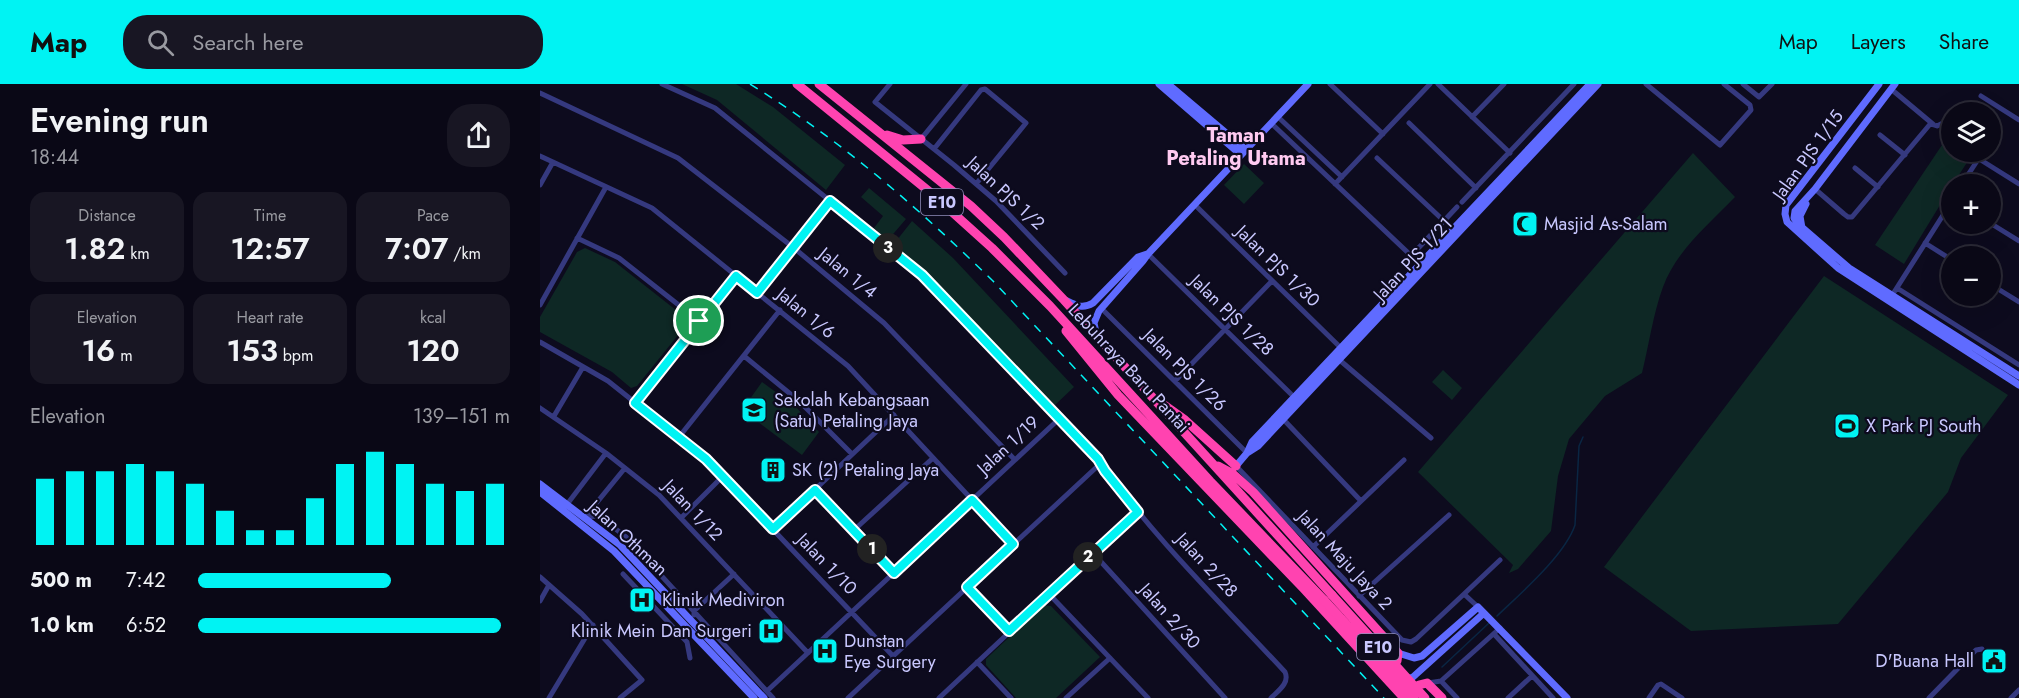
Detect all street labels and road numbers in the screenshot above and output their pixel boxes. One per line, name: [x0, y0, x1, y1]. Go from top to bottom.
street label: Jalan PJS 1/15: [1765, 105, 1850, 207]
street label: Jalan PJS 1/2: [960, 149, 1051, 236]
road number: E10: [921, 189, 963, 215]
street label: Jalan PJS 1/21: [1366, 211, 1459, 308]
street label: Jalan PJS 1/30: [1229, 218, 1326, 313]
street label: Jalan 1/4: [812, 240, 883, 305]
street label: Jalan PJS 1/28: [1183, 267, 1280, 362]
street label: Jalan 1/6: [770, 280, 841, 345]
street label: Lebuhraya Baru Pantai: [1062, 298, 1196, 438]
street label: Jalan PJS 1/26: [1136, 321, 1232, 417]
street label: Jalan 1/19: [970, 409, 1045, 482]
street label: Jalan 1/12: [656, 472, 729, 546]
street label: Jalan Othman: [581, 493, 674, 582]
street label: Jalan Maju Jaya 2: [1290, 503, 1398, 616]
street label: Jalan 2/28: [1169, 525, 1244, 603]
street label: Jalan 1/10: [790, 526, 863, 601]
street label: Jalan 2/30: [1132, 576, 1207, 655]
road number: E10: [1357, 634, 1399, 660]

